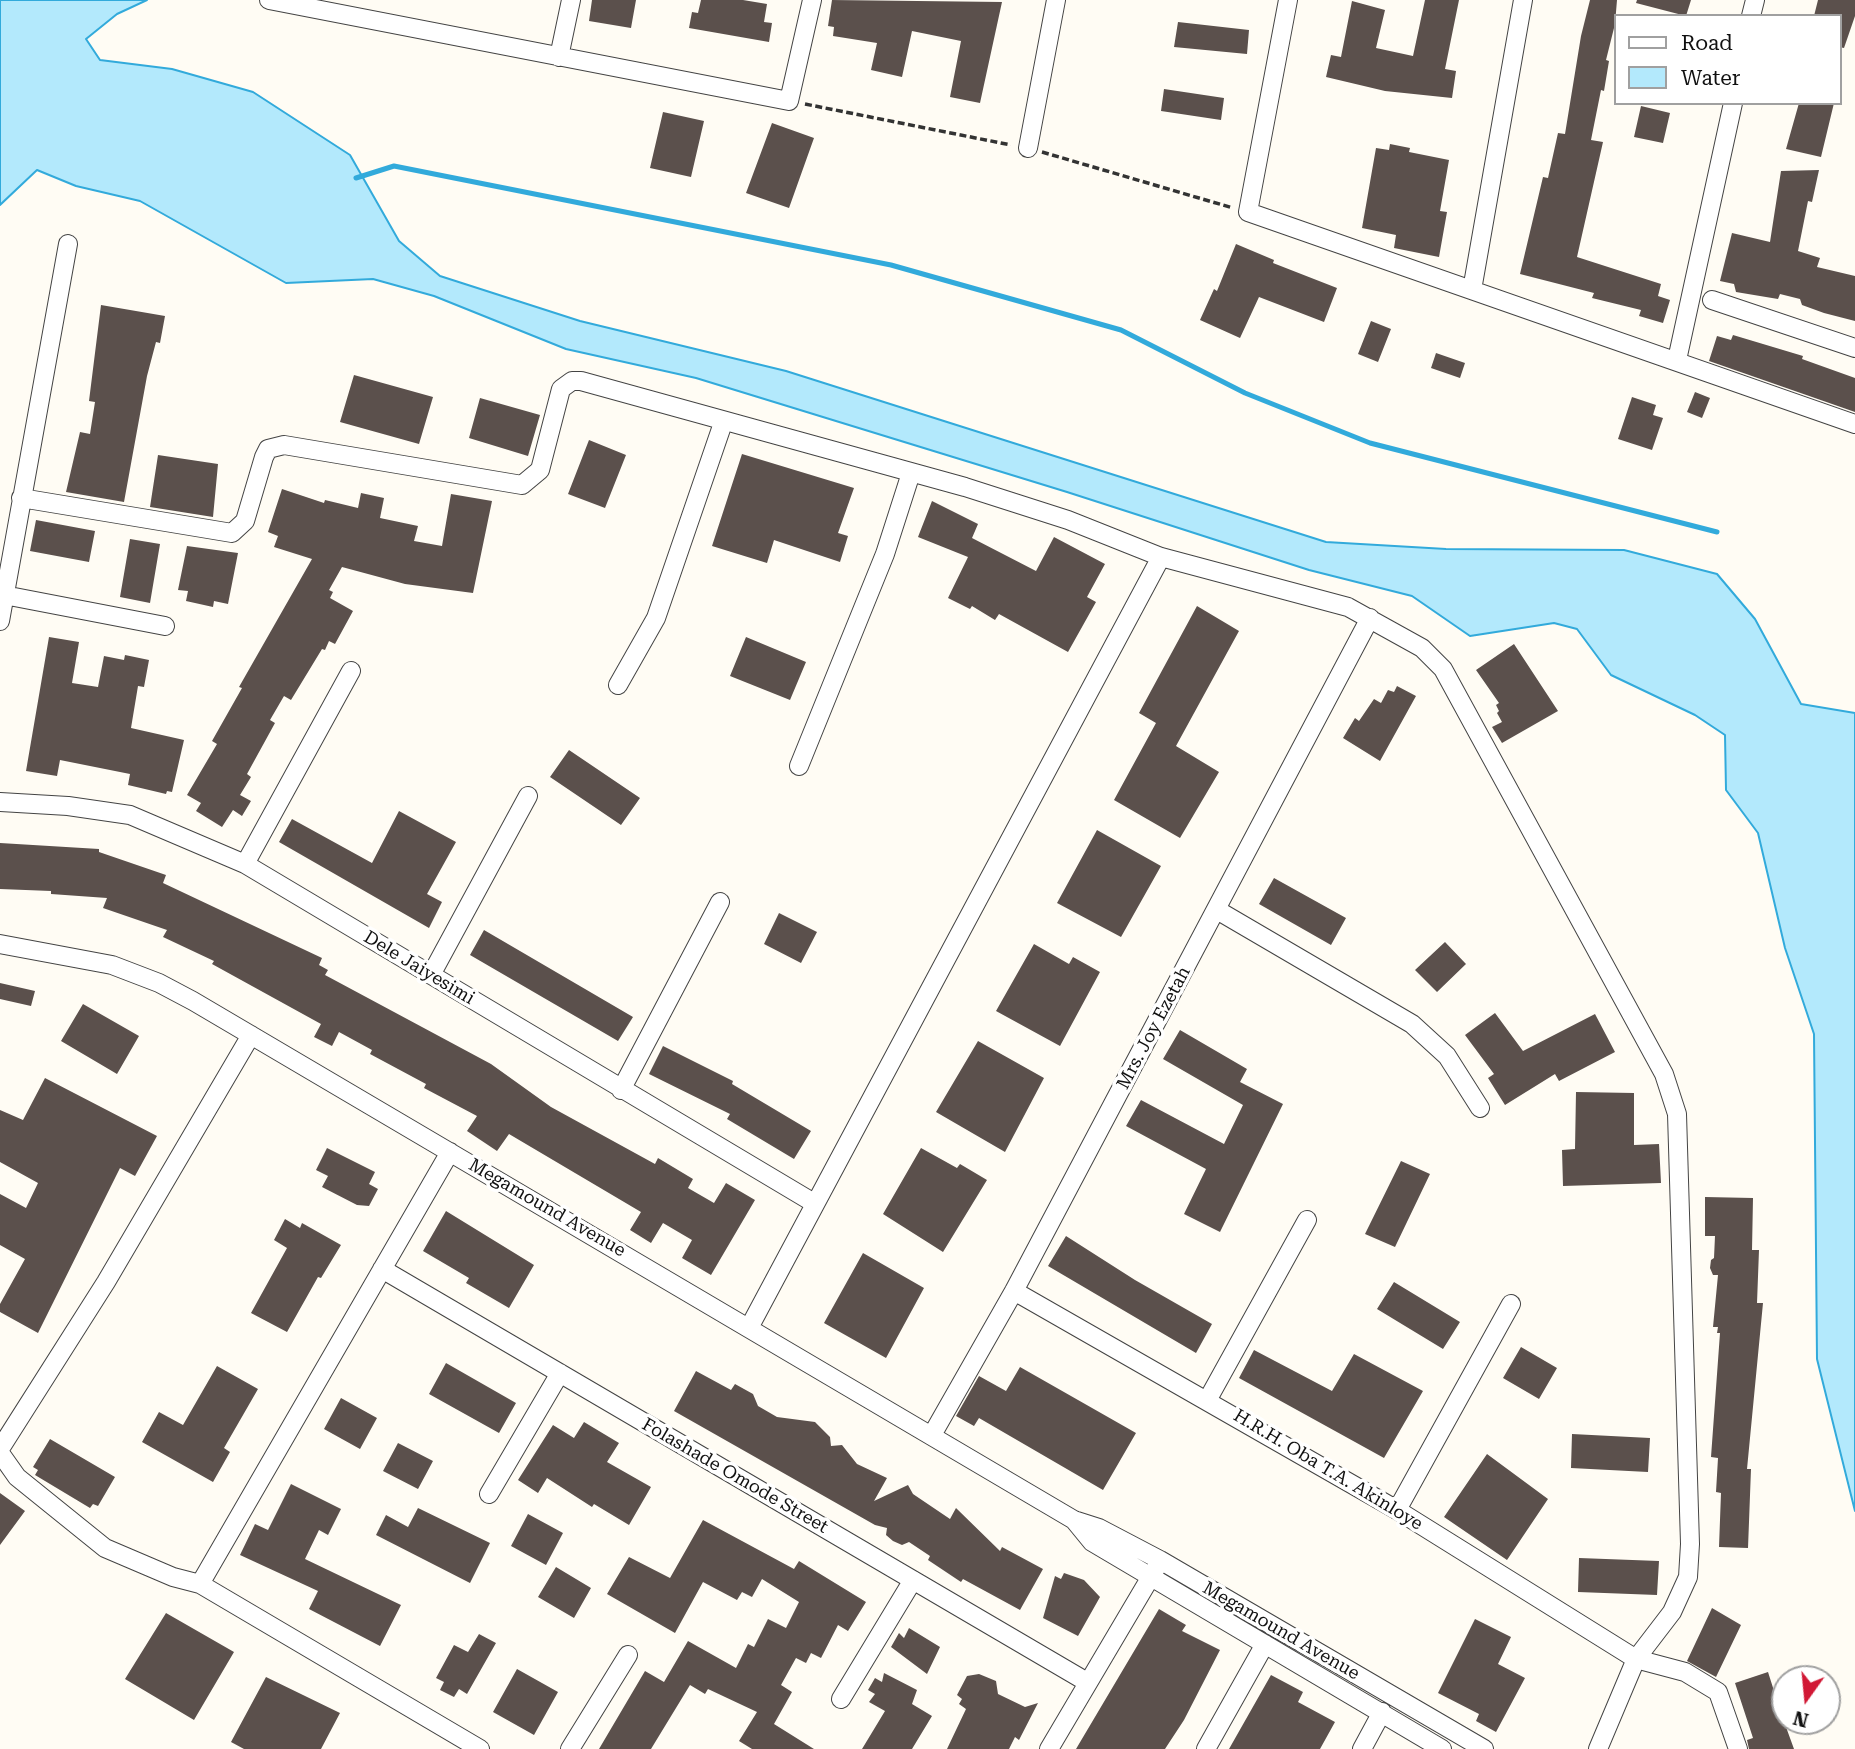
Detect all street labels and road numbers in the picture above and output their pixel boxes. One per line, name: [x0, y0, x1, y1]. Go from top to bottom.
street label: Dele Jaiyesimi: [360, 926, 478, 1010]
street label: Mrs. Joy Ezetah: [1113, 963, 1195, 1093]
street label: Megamound Avenue: [465, 1154, 629, 1262]
street label: H.R.H. Oba T.A. Akinloye: [1229, 1405, 1427, 1535]
street label: Folashade Omode Street: [638, 1414, 832, 1538]
street label: Megamound Avenue: [1199, 1577, 1363, 1685]

